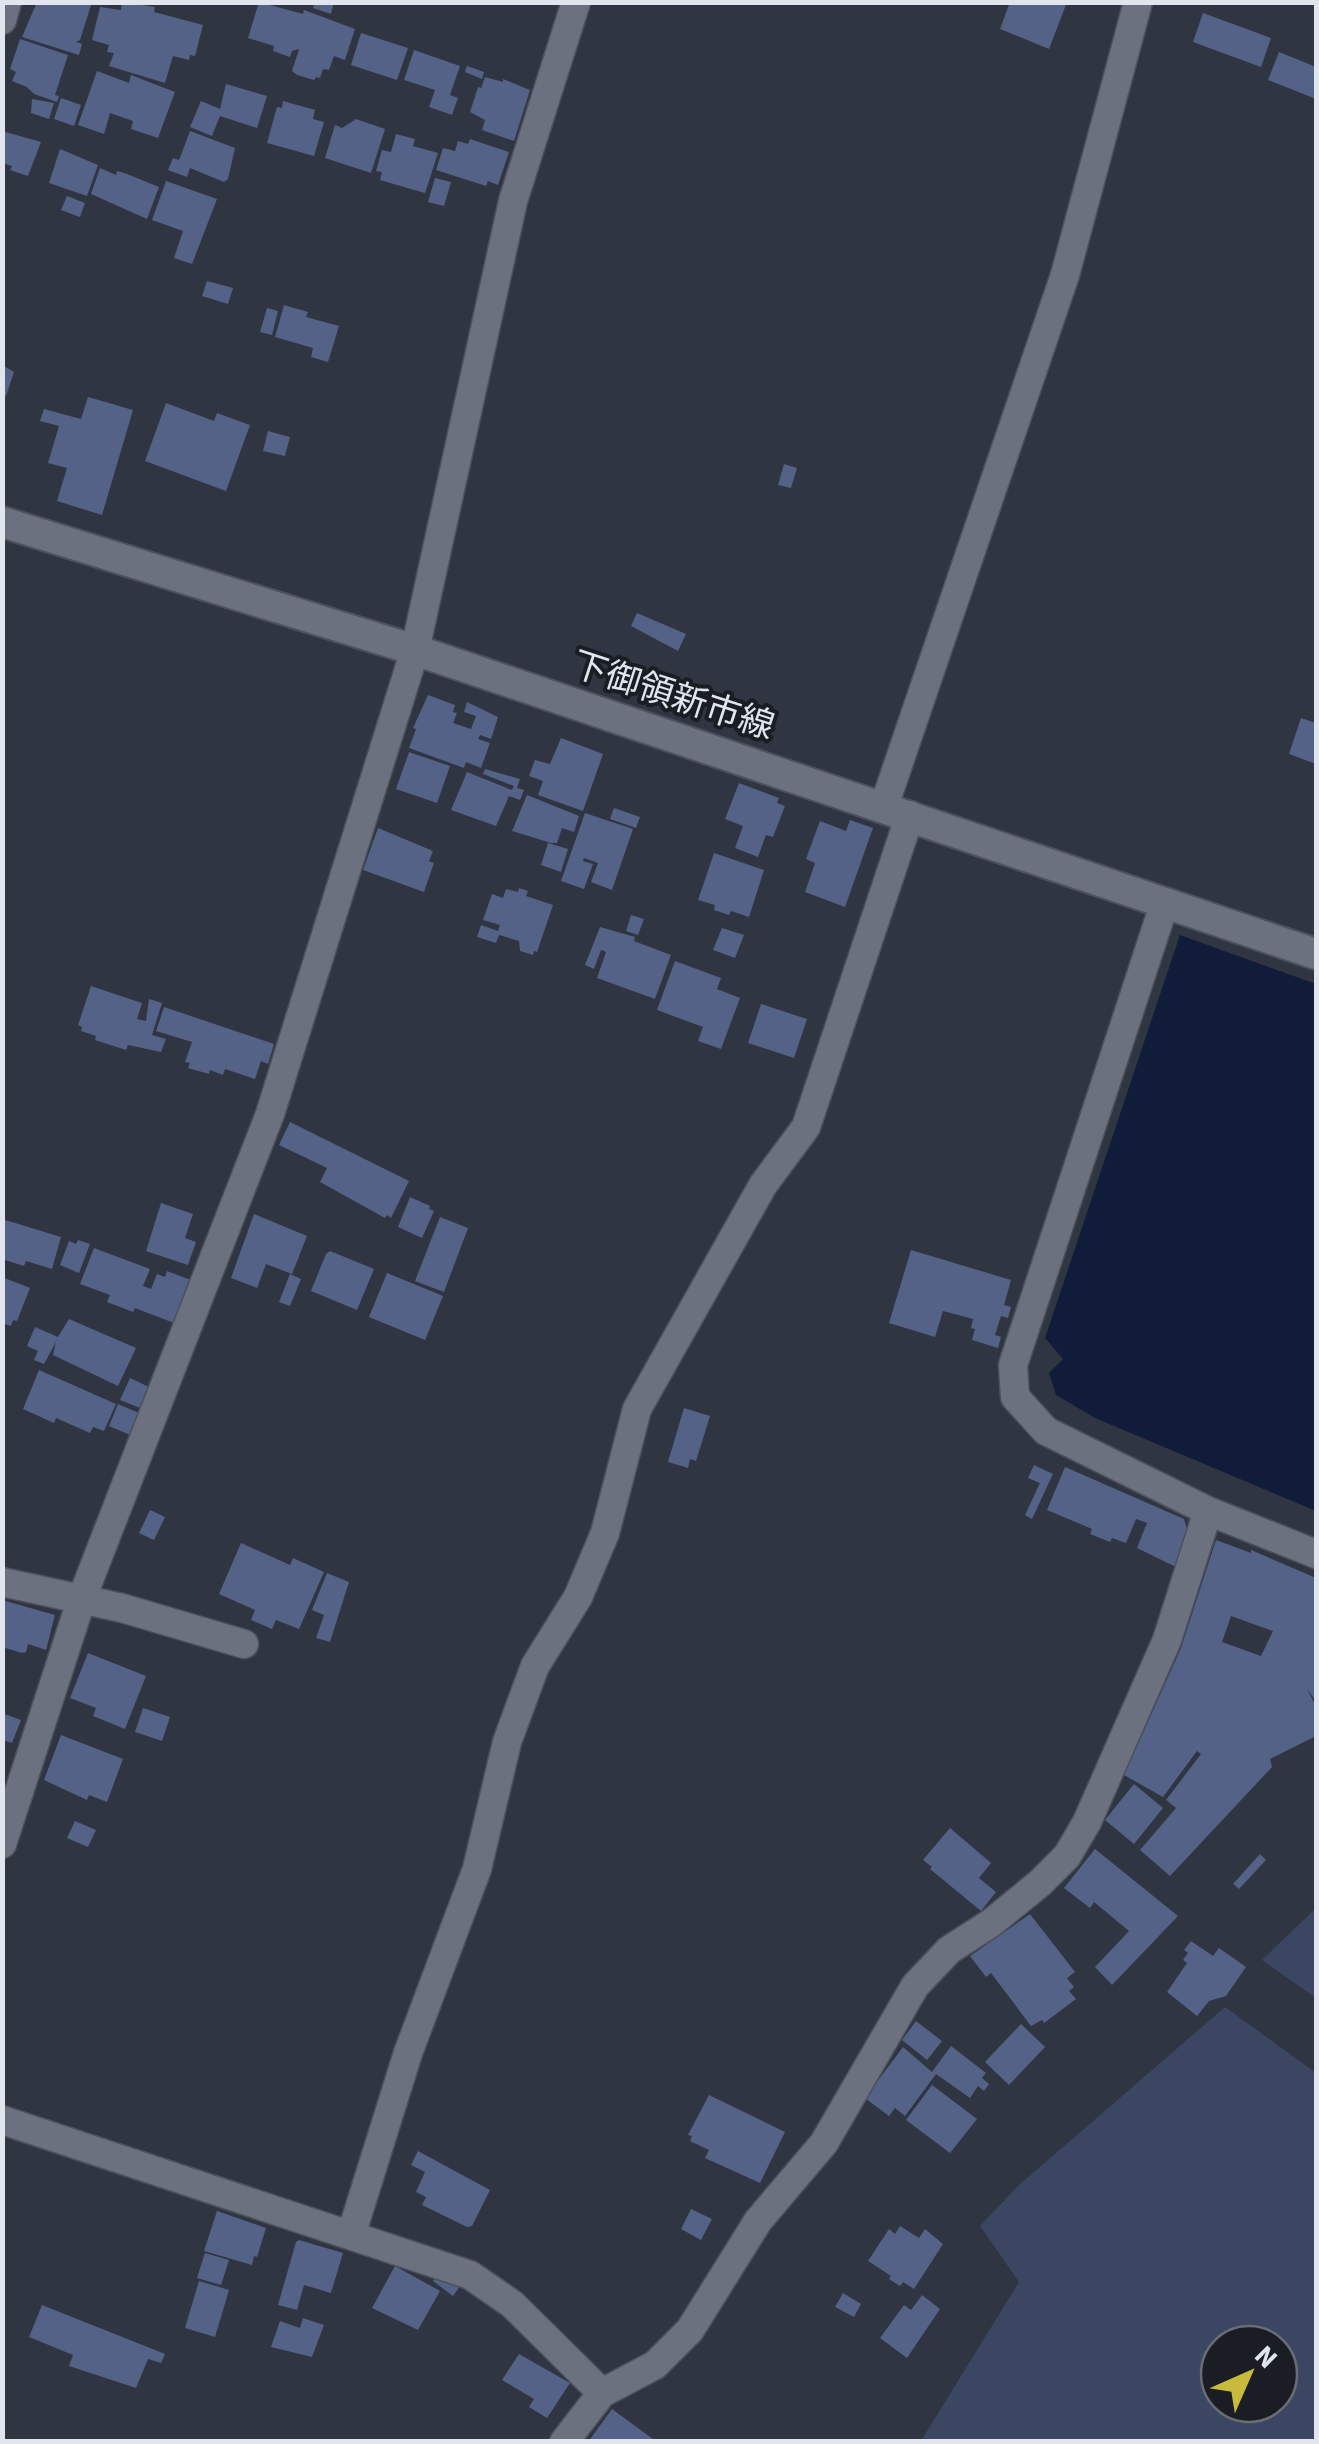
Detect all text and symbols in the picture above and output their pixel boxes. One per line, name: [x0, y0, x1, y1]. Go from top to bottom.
street label: 下御領新市線: [565, 640, 781, 752]
north arrow: [1199, 2324, 1299, 2424]
text: N: [1245, 2336, 1287, 2378]

